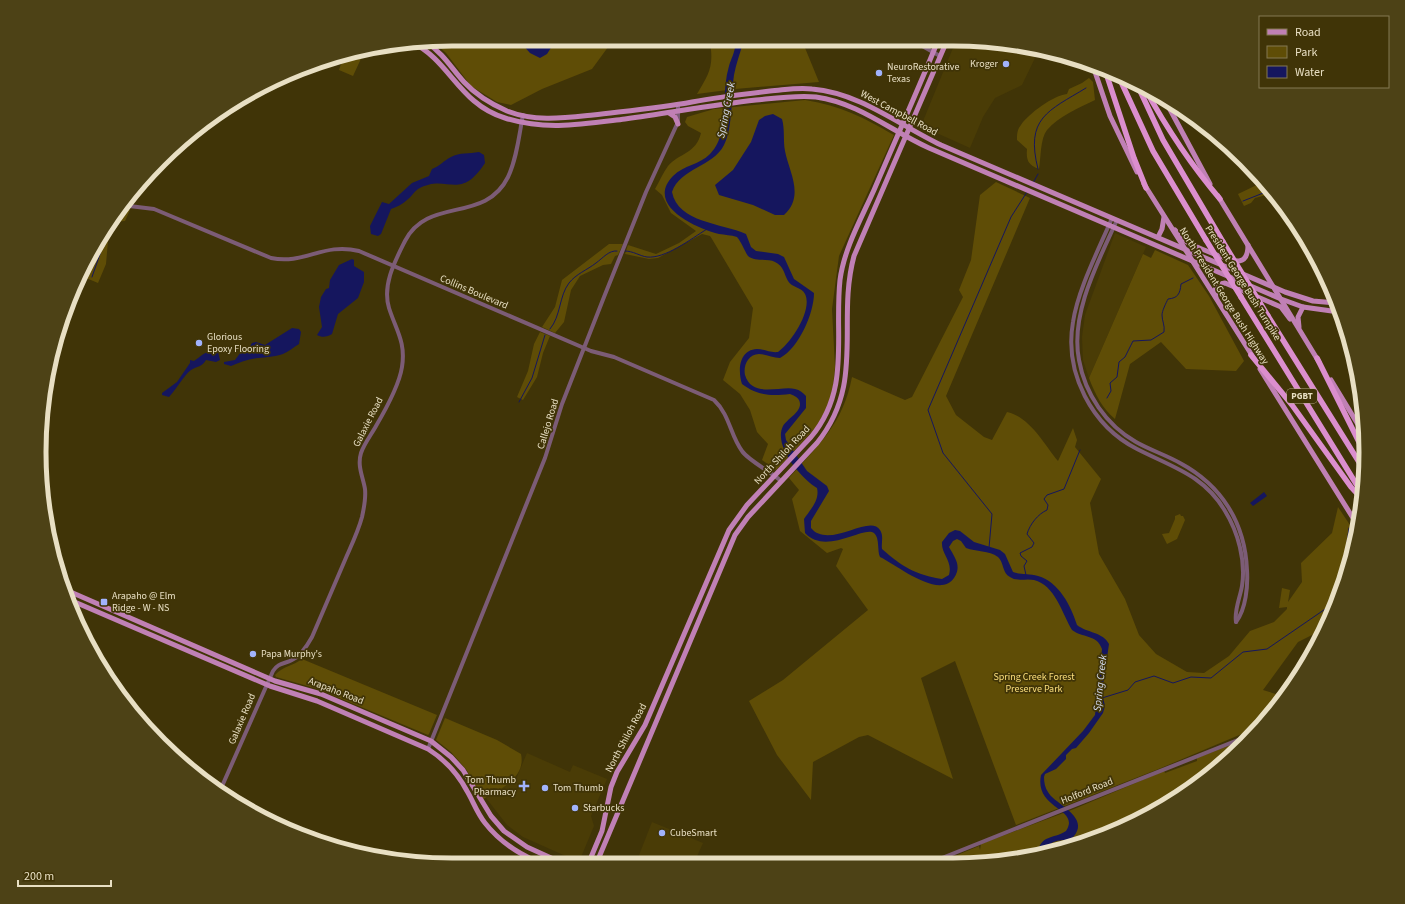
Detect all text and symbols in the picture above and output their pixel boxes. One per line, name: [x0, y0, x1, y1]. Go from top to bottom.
legend: [1259, 16, 1389, 88]
text: Road: [1295, 24, 1321, 41]
text: Park: [1295, 44, 1317, 61]
place label: Kroger: [970, 57, 999, 71]
marker: Kroger: [1001, 59, 1011, 69]
place label: NeuroRestorative Texas: [887, 60, 959, 86]
text: Water: [1295, 64, 1325, 81]
marker: NeuroRestorative Texas: [874, 68, 884, 78]
water label: Spring Creek: [713, 80, 739, 139]
street label: West Campbell Road: [858, 87, 940, 139]
street label: President George Bush Turnpike: [1202, 223, 1284, 343]
street label: North President George Bush Highway: [1176, 225, 1272, 367]
street label: Collins Boulevard: [438, 271, 510, 313]
place label: Glorious Epoxy Flooring: [207, 330, 269, 356]
marker: Glorious Epoxy Flooring: [194, 338, 204, 348]
road number: PGBT: [1287, 389, 1317, 403]
street label: Galaxie Road: [349, 395, 387, 449]
street label: Callejo Road: [534, 397, 562, 451]
street label: North Shiloh Road: [751, 422, 813, 488]
place label: Arapaho @ Elm Ridge - W - NS: [112, 589, 176, 615]
marker: Arapaho @ Elm Ridge - W - NS: [99, 597, 109, 607]
place label: Papa Murphy's: [261, 647, 322, 661]
marker: Papa Murphy's: [248, 649, 258, 659]
water label: Spring Creek: [1090, 653, 1111, 712]
park label: Spring Creek Forest Preserve Park: [993, 670, 1075, 696]
street label: Arapaho Road: [306, 674, 366, 708]
street label: Galaxie Road: [225, 691, 259, 747]
street label: North Shiloh Road: [602, 701, 650, 775]
place label: Tom Thumb Pharmacy: [466, 773, 516, 799]
street label: Holford Road: [1059, 774, 1115, 808]
marker: Tom Thumb Pharmacy: [519, 781, 529, 791]
place label: Tom Thumb: [553, 781, 604, 795]
marker: Tom Thumb: [540, 783, 550, 793]
place label: Starbucks: [583, 801, 624, 815]
marker: Starbucks: [570, 803, 580, 813]
place label: CubeSmart: [670, 826, 717, 840]
marker: CubeSmart: [657, 828, 667, 838]
scale bar: [18, 862, 111, 888]
text: 200 m: [24, 868, 54, 885]

